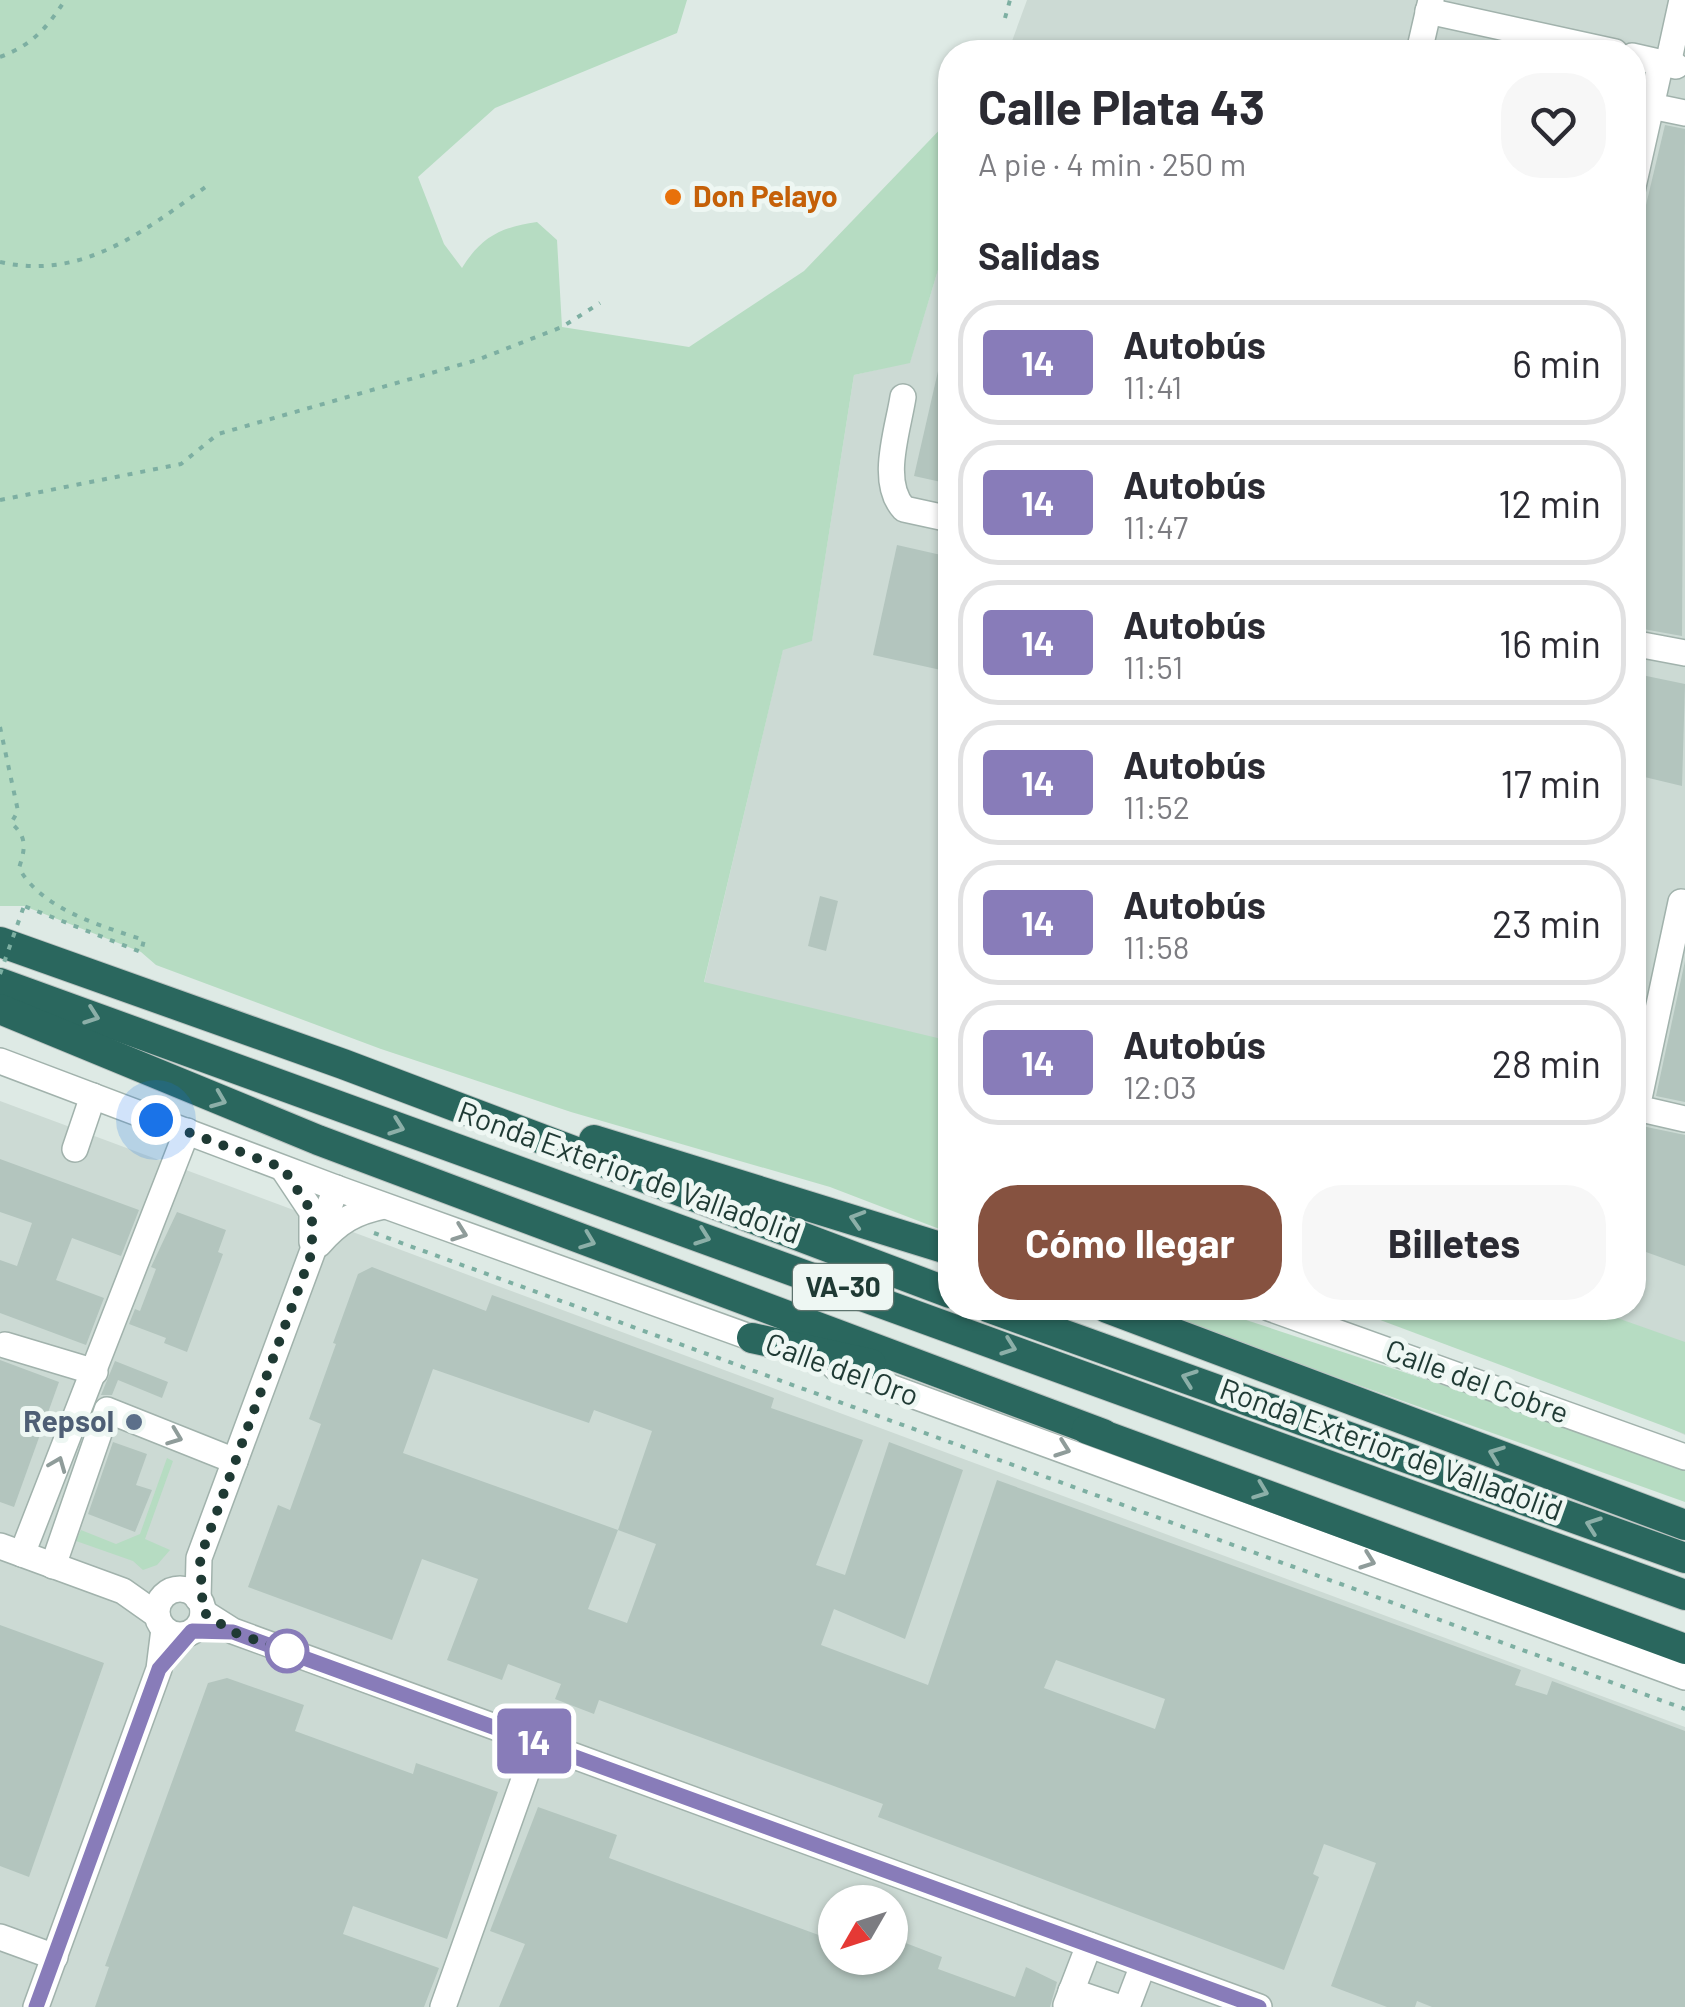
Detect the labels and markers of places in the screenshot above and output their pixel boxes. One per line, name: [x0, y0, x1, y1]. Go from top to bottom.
place label: Don Pelayo: [693, 177, 838, 213]
marker: Don Pelayo: [662, 186, 684, 208]
place label: Repsol: [23, 1402, 114, 1438]
marker: Repsol: [123, 1411, 145, 1433]
unlabelled marker: [266, 1630, 308, 1672]

